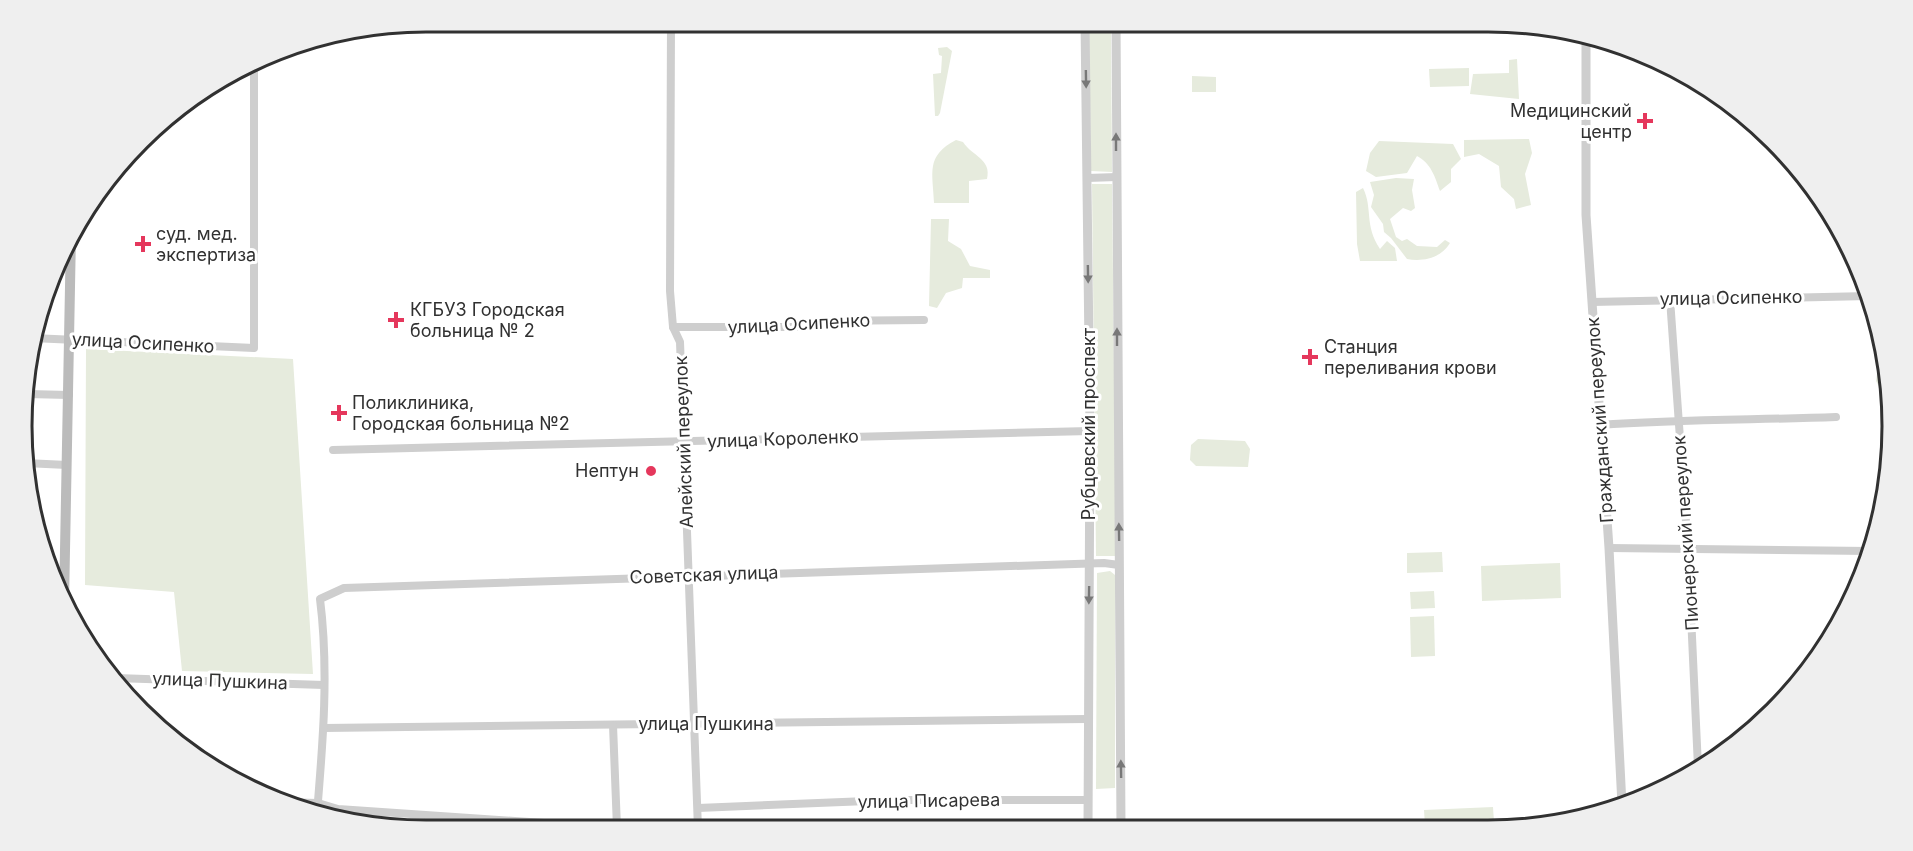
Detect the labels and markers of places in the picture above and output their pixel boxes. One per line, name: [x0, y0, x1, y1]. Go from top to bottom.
place label: Медицинский центр: [1510, 100, 1632, 142]
marker: Медицинский центр: [1636, 112, 1654, 130]
place label: суд. мед. экспертиза: [156, 223, 256, 265]
marker: суд. мед. экспертиза: [134, 235, 152, 253]
place label: КГБУЗ Городская больница № 2: [410, 299, 565, 341]
marker: КГБУЗ Городская больница № 2: [387, 311, 405, 329]
place label: Станция переливания крови: [1324, 336, 1497, 378]
marker: Станция переливания крови: [1301, 348, 1319, 366]
place label: Поликлиника, Городская больница №2: [352, 392, 570, 434]
marker: Поликлиника, Городская больница №2: [330, 404, 348, 422]
place label: Нептун: [575, 460, 639, 481]
marker: Нептун: [644, 464, 658, 478]

